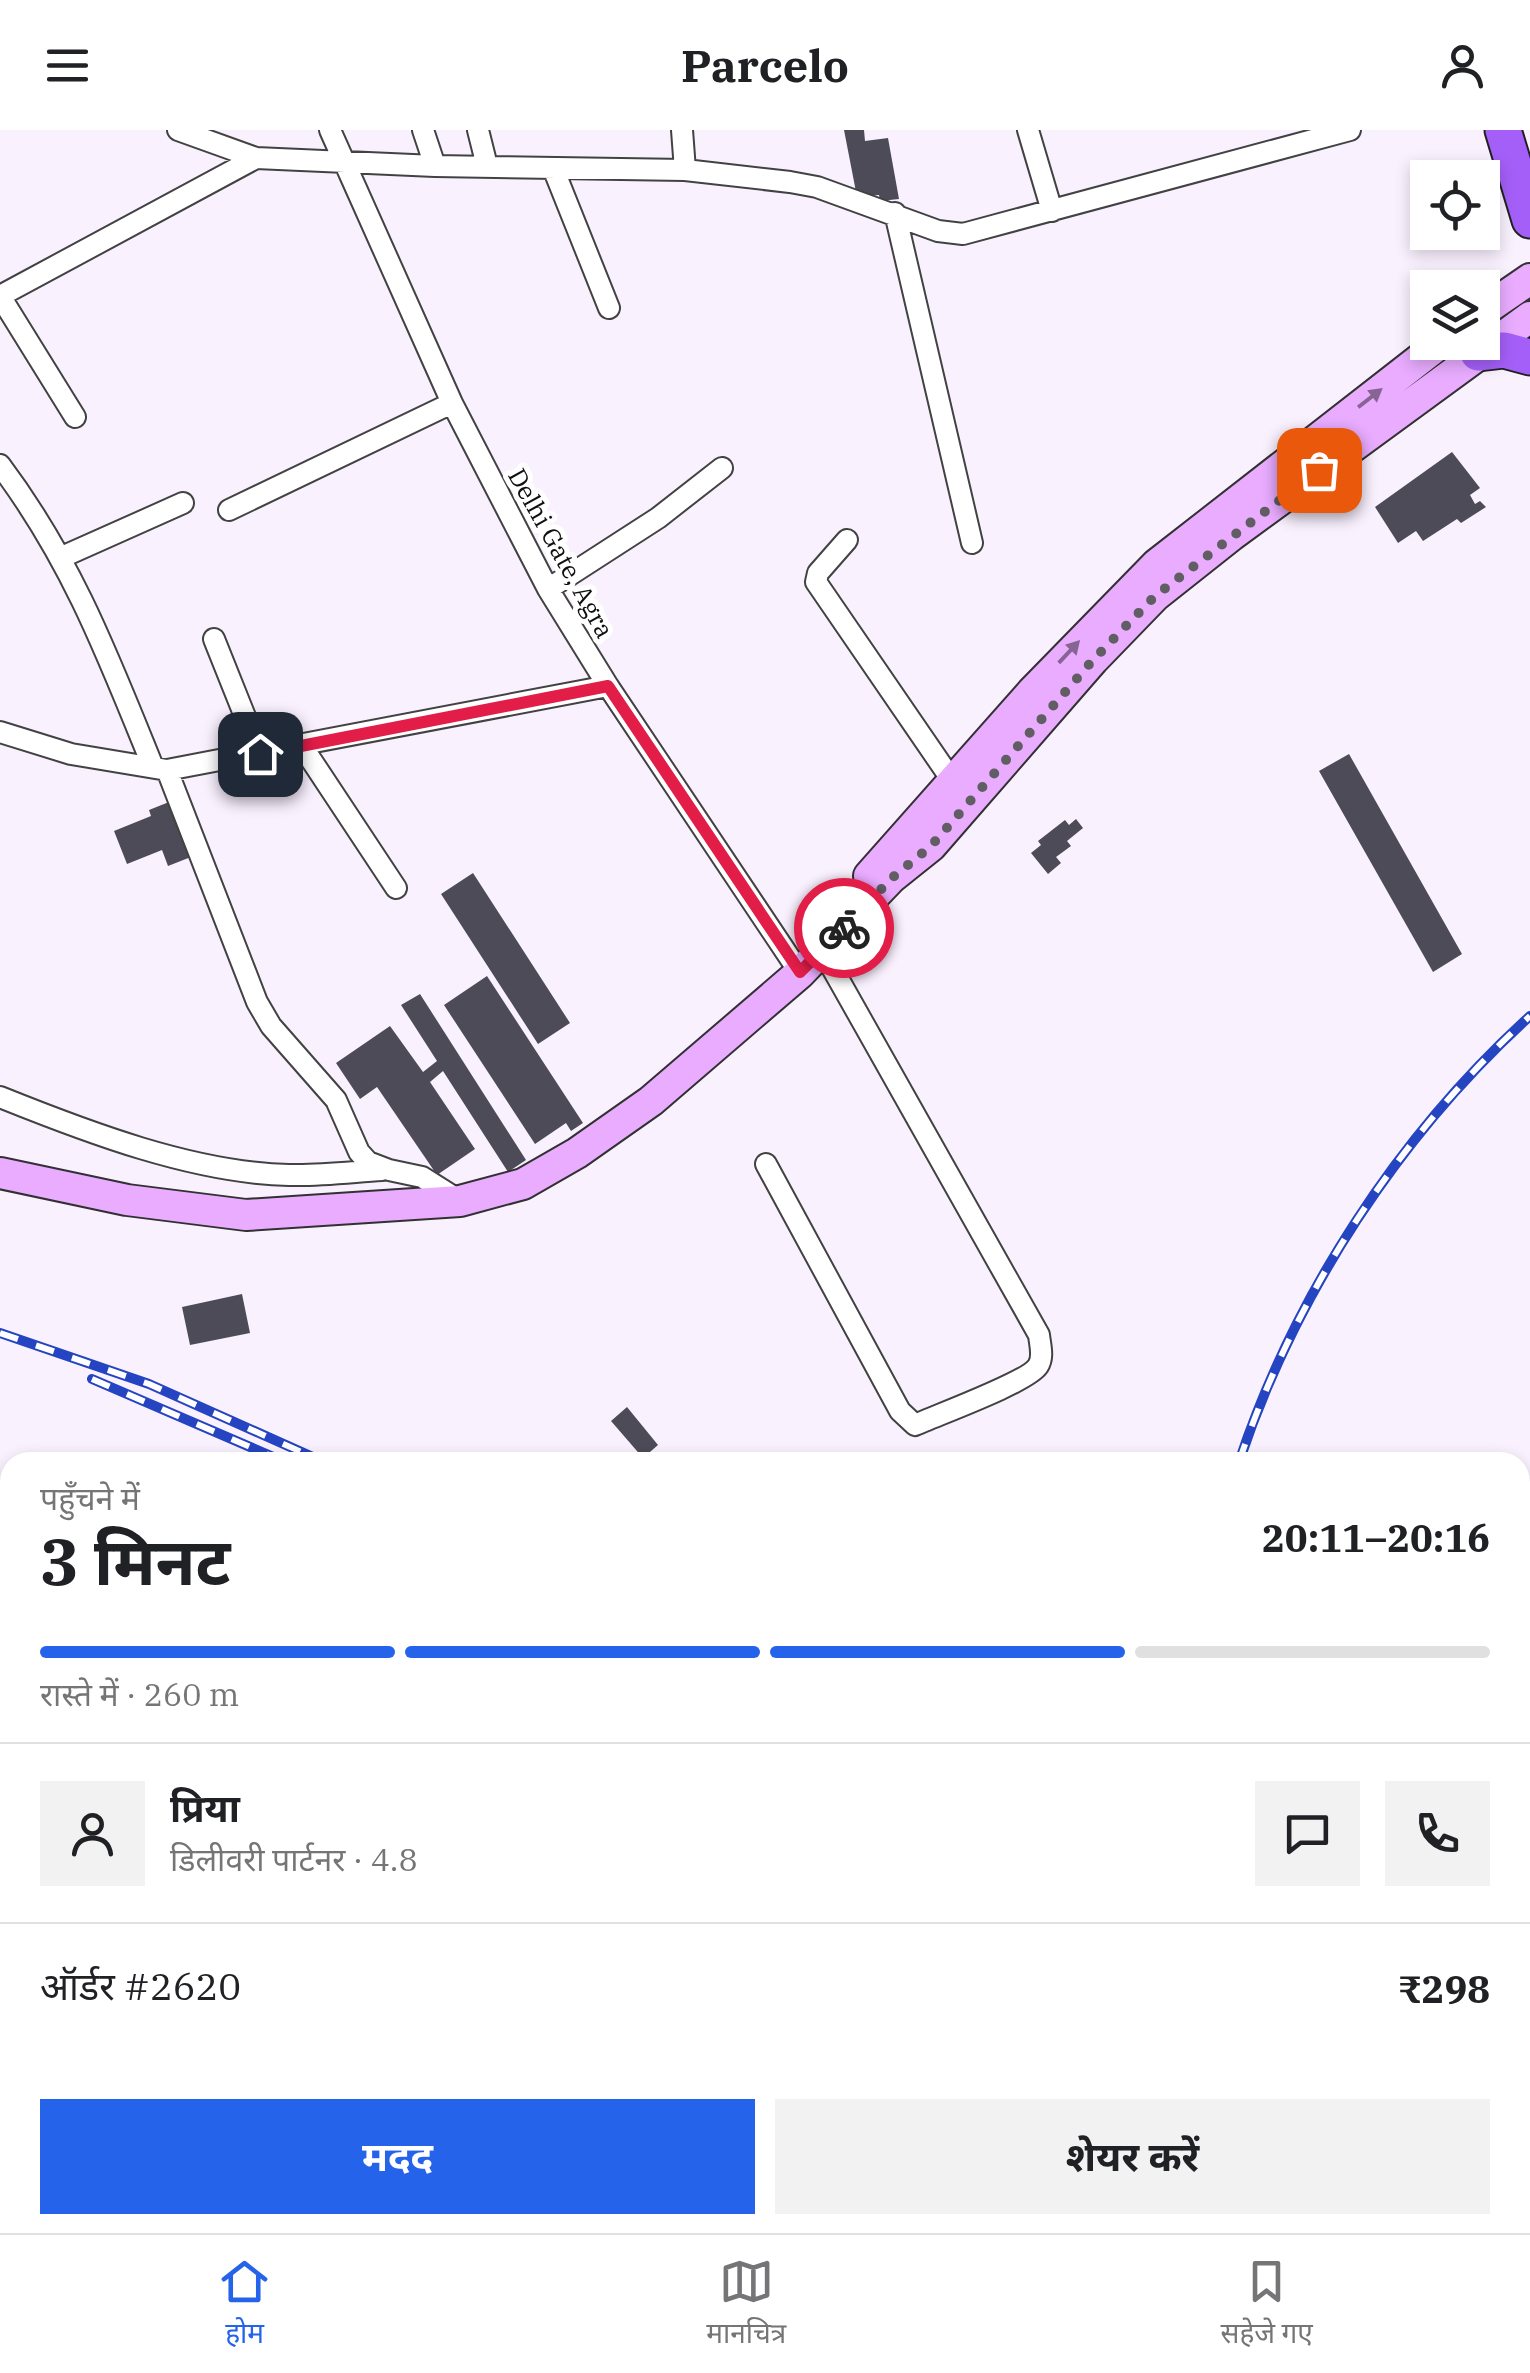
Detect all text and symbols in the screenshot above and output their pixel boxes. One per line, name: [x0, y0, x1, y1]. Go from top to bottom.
text: Parcelo: [681, 36, 849, 94]
icon: menu: [40, 38, 95, 93]
icon: person: [1435, 38, 1490, 93]
map controls: [1410, 160, 1500, 360]
button: locate: [1410, 160, 1500, 250]
button: layers: [1410, 270, 1500, 360]
one-way arrow: [1358, 388, 1383, 409]
pin: [1277, 428, 1362, 513]
icon: bag: [1292, 443, 1347, 498]
street label: Delhi Gate, Agra: [501, 462, 622, 643]
one-way arrow: [1057, 640, 1080, 664]
pin: [218, 712, 303, 797]
icon: home: [233, 727, 288, 782]
courier: [794, 878, 894, 978]
icon: bike: [817, 901, 872, 956]
text: पहुँचने में: [40, 1477, 140, 1519]
text: 20:11–20:16: [1262, 1513, 1490, 1562]
text: 3 मिनट: [40, 1518, 231, 1603]
text: रास्ते में · 260 m: [40, 1673, 239, 1715]
button: person: [40, 1781, 145, 1886]
button: chat: [1255, 1781, 1360, 1886]
button: phone: [1385, 1781, 1490, 1886]
text: प्रिया: [170, 1783, 240, 1832]
text: डिलीवरी पार्टनर · 4.8: [170, 1838, 418, 1880]
text: ऑर्डर #2620: [40, 1961, 241, 2010]
text: ₹298: [1397, 1964, 1490, 2013]
button: मदद: [40, 2099, 755, 2214]
button: शेयर करें: [775, 2099, 1490, 2214]
tab: होम: [217, 2254, 272, 2354]
tab: मानचित्र: [706, 2254, 786, 2354]
tab: सहेजे गए: [1221, 2254, 1313, 2354]

